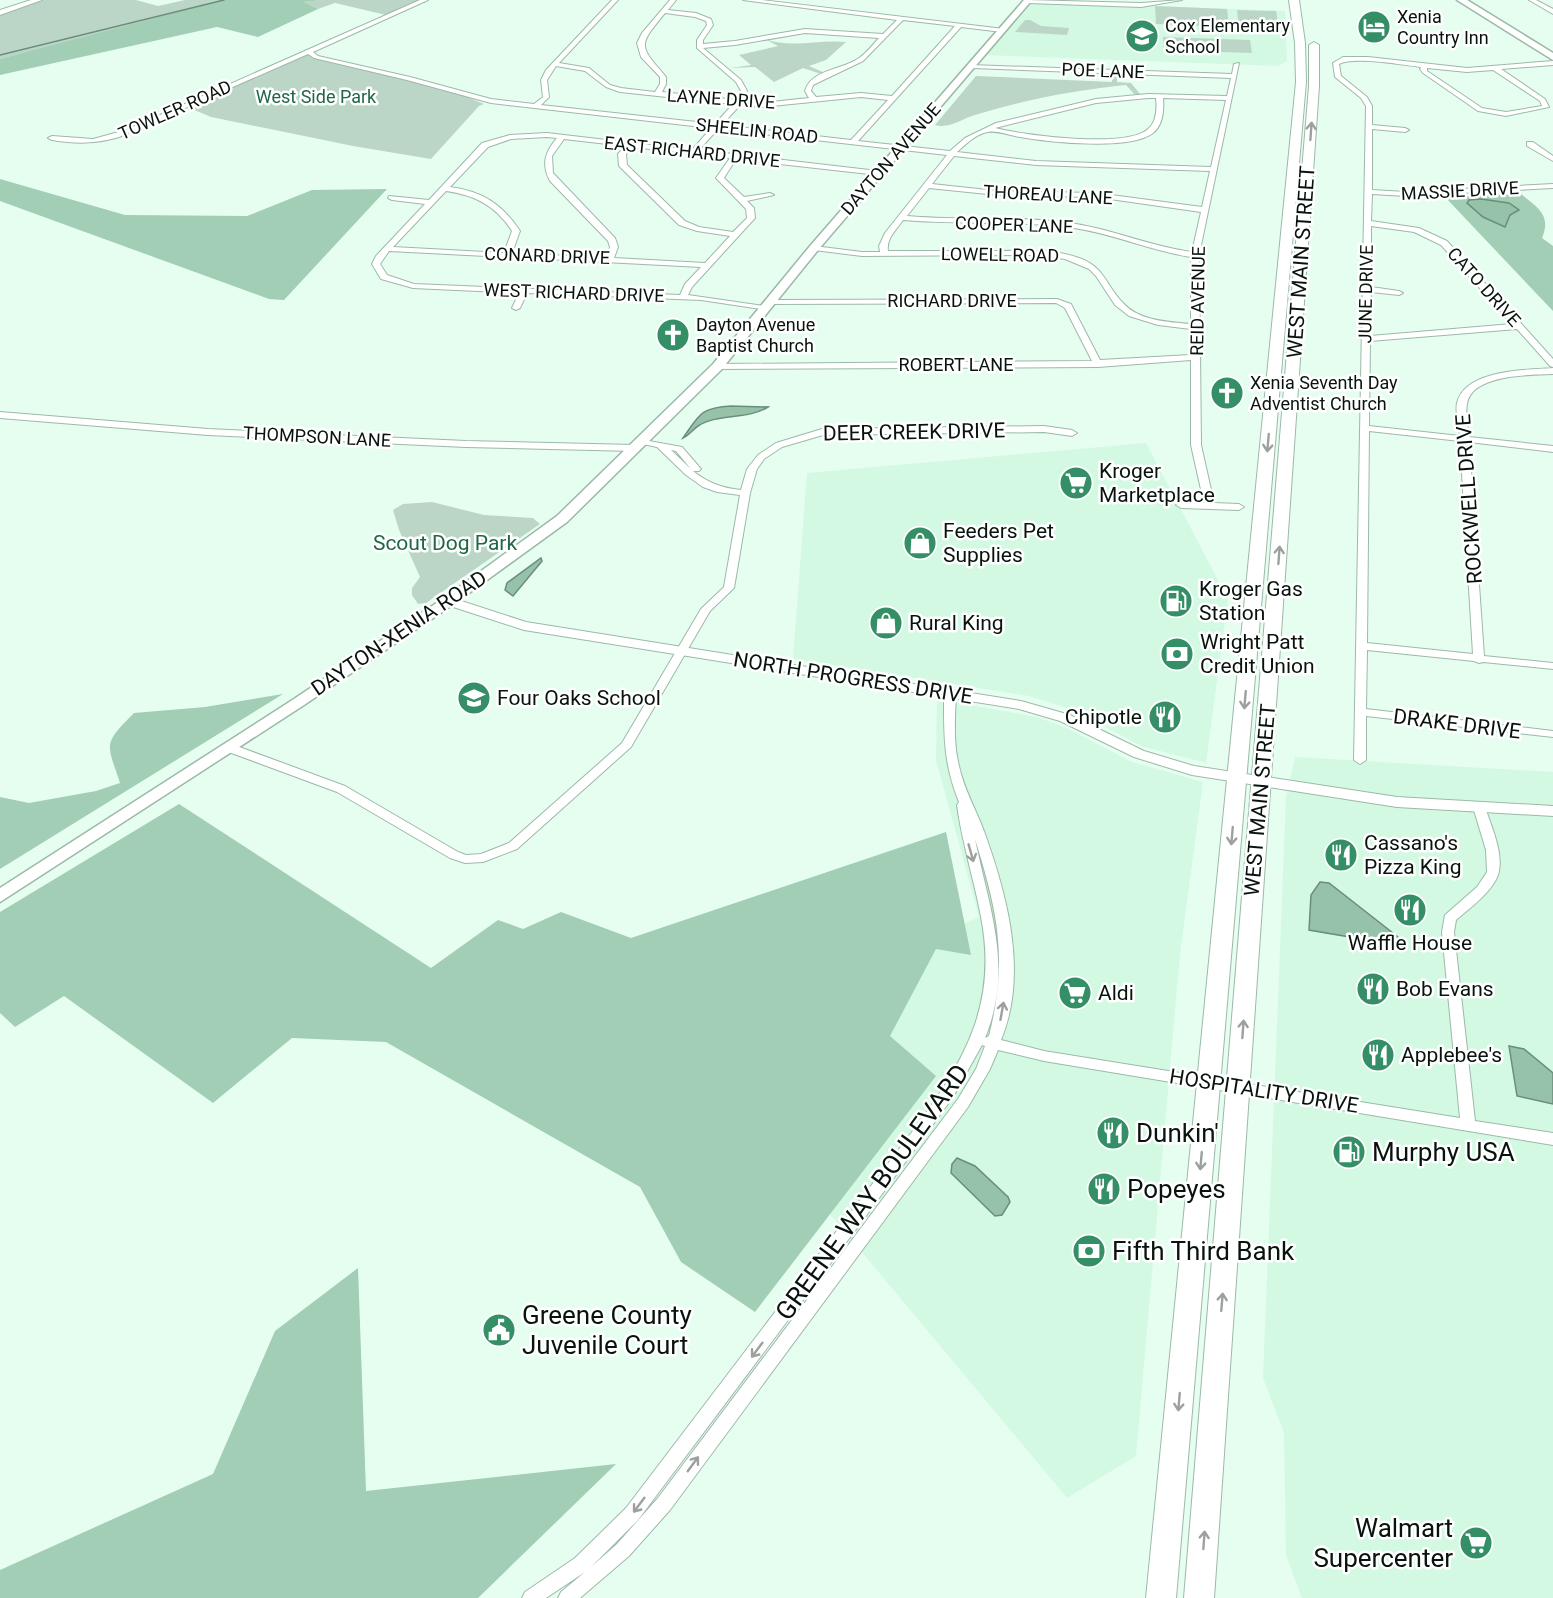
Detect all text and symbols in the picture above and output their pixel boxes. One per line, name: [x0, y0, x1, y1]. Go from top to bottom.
place label: Xenia Country Inn: [1397, 6, 1489, 48]
hotel icon: Xenia Country Inn: [1356, 9, 1392, 45]
place label: Cox Elementary School: [1165, 15, 1291, 57]
school or university icon: Cox Elementary School: [1124, 18, 1160, 54]
street label: POE LANE: [1061, 59, 1145, 82]
street label: TOWLER ROAD: [115, 75, 234, 144]
street label: LAYNE DRIVE: [666, 84, 776, 113]
park label: West Side Park: [256, 86, 377, 107]
street label: DAYTON AVENUE: [836, 99, 945, 219]
street label: SHEELIN ROAD: [695, 114, 819, 147]
one-way arrow: [1305, 121, 1316, 141]
street label: EAST RICHARD DRIVE: [603, 132, 781, 171]
street label: WEST MAIN STREET: [1282, 164, 1320, 359]
street label: MASSIE DRIVE: [1400, 177, 1519, 204]
street label: THOREAU LANE: [983, 181, 1113, 208]
street label: COOPER LANE: [955, 212, 1074, 237]
street label: CONARD DRIVE: [484, 243, 610, 268]
street label: LOWELL ROAD: [941, 243, 1059, 266]
street label: CATO DRIVE: [1443, 243, 1525, 331]
street label: JUNE DRIVE: [1354, 244, 1377, 343]
street label: REID AVENUE: [1186, 246, 1209, 356]
street label: WEST RICHARD DRIVE: [483, 279, 665, 306]
street label: RICHARD DRIVE: [887, 290, 1017, 311]
place label: Dayton Avenue Baptist Church: [696, 314, 815, 356]
church icon: Dayton Avenue Baptist Church: [655, 317, 691, 353]
street label: ROBERT LANE: [899, 354, 1013, 375]
place label: Xenia Seventh Day Adventist Church: [1250, 372, 1398, 414]
church icon: Xenia Seventh Day Adventist Church: [1209, 375, 1245, 411]
street label: ROCKWELL DRIVE: [1451, 413, 1487, 585]
street label: DEER CREEK DRIVE: [823, 418, 1005, 446]
street label: THOMPSON LANE: [243, 422, 392, 451]
one-way arrow: [1262, 432, 1273, 452]
place label: Kroger Marketplace: [1099, 459, 1215, 507]
supermarket icon: Kroger Marketplace: [1058, 465, 1094, 501]
place label: Feeders Pet Supplies: [943, 519, 1054, 567]
shop icon: Feeders Pet Supplies: [902, 525, 938, 561]
park label: Scout Dog Park: [373, 531, 517, 555]
one-way arrow: [1274, 546, 1285, 566]
street label: DAYTON-XENIA ROAD: [307, 565, 491, 701]
place label: Kroger Gas Station: [1199, 577, 1303, 625]
fuel station icon: Kroger Gas Station: [1158, 583, 1194, 619]
shop icon: Rural King: [868, 605, 904, 641]
place label: Rural King: [909, 611, 1004, 635]
place label: Wright Patt Credit Union: [1200, 630, 1315, 678]
bank icon: Wright Patt Credit Union: [1159, 636, 1195, 672]
street label: NORTH PROGRESS DRIVE: [732, 647, 974, 709]
school or university icon: Four Oaks School: [456, 680, 492, 716]
place label: Four Oaks School: [497, 686, 661, 710]
one-way arrow: [1239, 689, 1250, 709]
restaurant icon: Chipotle: [1147, 699, 1183, 735]
street label: WEST MAIN STREET: [1240, 702, 1280, 897]
street label: DRAKE DRIVE: [1392, 704, 1522, 744]
place label: Chipotle: [1065, 705, 1142, 729]
one-way arrow: [1226, 825, 1237, 845]
place label: Cassano's Pizza King: [1364, 831, 1462, 879]
restaurant icon: Cassano's Pizza King: [1323, 837, 1359, 873]
one-way arrow: [966, 843, 977, 862]
restaurant icon: Waffle House: [1392, 892, 1428, 928]
place label: Waffle House: [1348, 931, 1472, 955]
restaurant icon: Bob Evans: [1355, 971, 1391, 1007]
supermarket icon: Aldi: [1057, 975, 1093, 1011]
place label: Bob Evans: [1396, 977, 1494, 1001]
place label: Aldi: [1098, 981, 1134, 1005]
one-way arrow: [997, 1002, 1008, 1021]
one-way arrow: [1238, 1019, 1249, 1039]
restaurant icon: Applebee's: [1360, 1037, 1396, 1073]
place label: Applebee's: [1401, 1043, 1502, 1067]
street label: GREENE WAY BOULEVARD: [769, 1058, 975, 1326]
street label: HOSPITALITY DRIVE: [1168, 1064, 1360, 1118]
restaurant icon: Dunkin': [1095, 1115, 1131, 1151]
place label: Dunkin': [1136, 1118, 1219, 1148]
fuel station icon: Murphy USA: [1331, 1134, 1367, 1170]
place label: Murphy USA: [1372, 1137, 1515, 1167]
one-way arrow: [1195, 1150, 1206, 1170]
restaurant icon: Popeyes: [1086, 1171, 1122, 1207]
place label: Popeyes: [1127, 1174, 1226, 1204]
bank icon: Fifth Third Bank: [1071, 1233, 1107, 1269]
place label: Fifth Third Bank: [1112, 1236, 1295, 1266]
one-way arrow: [1217, 1293, 1228, 1313]
place label: Greene County Juvenile Court: [522, 1300, 692, 1360]
public building icon: Greene County Juvenile Court: [481, 1312, 517, 1348]
one-way arrow: [750, 1341, 763, 1357]
one-way arrow: [1173, 1392, 1184, 1412]
one-way arrow: [687, 1457, 699, 1473]
one-way arrow: [633, 1497, 646, 1513]
place label: Walmart Supercenter: [1313, 1513, 1453, 1573]
supermarket icon: Walmart Supercenter: [1458, 1525, 1494, 1561]
one-way arrow: [1198, 1530, 1209, 1550]

